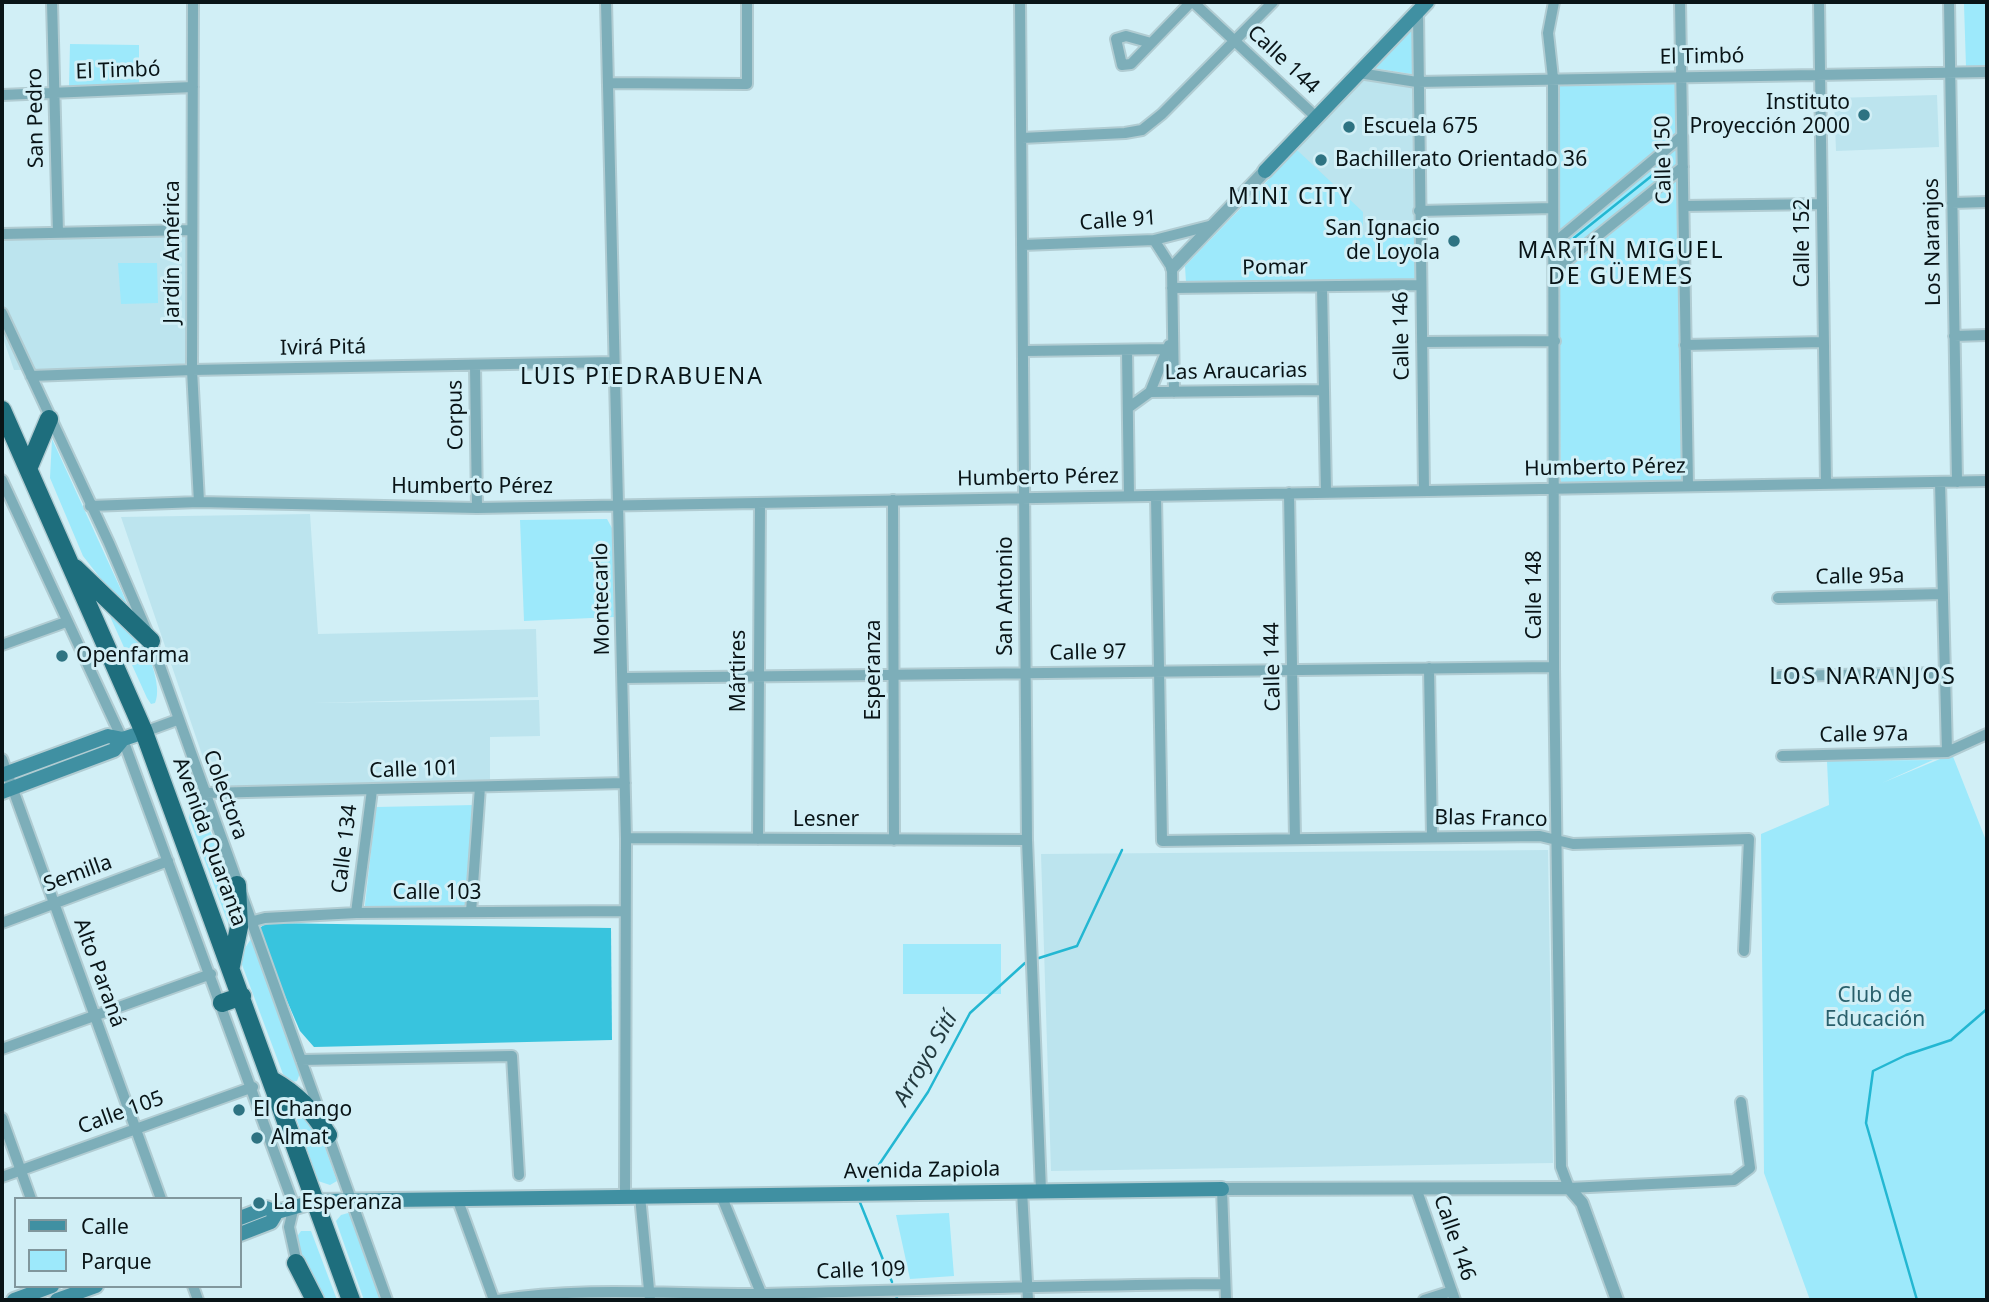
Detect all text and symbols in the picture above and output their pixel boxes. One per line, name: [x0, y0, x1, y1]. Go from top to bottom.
street label: Calle 144: [1242, 20, 1324, 100]
street label: El Timbó: [1659, 44, 1745, 70]
street label: El Timbó: [75, 57, 161, 85]
street label: San Pedro: [23, 68, 49, 168]
place label: Instituto Proyección 2000: [1689, 90, 1850, 140]
marker: Instituto Proyección 2000: [1856, 107, 1872, 123]
place label: Escuela 675: [1363, 114, 1478, 140]
street label: Calle 150: [1651, 115, 1677, 205]
marker: Escuela 675: [1341, 119, 1357, 135]
place label: Bachillerato Orientado 36: [1335, 147, 1587, 173]
marker: Bachillerato Orientado 36: [1313, 152, 1329, 168]
street label: Los Naranjos: [1919, 178, 1947, 306]
street label: Jardín América: [160, 180, 186, 324]
district label: MINI CITY: [1229, 183, 1353, 211]
street label: Calle 152: [1790, 198, 1816, 288]
street label: Calle 91: [1079, 206, 1157, 236]
place label: San Ignacio de Loyola: [1325, 216, 1440, 266]
marker: San Ignacio de Loyola: [1446, 233, 1462, 249]
district label: MARTÍN MIGUEL DE GÜEMES: [1519, 237, 1723, 291]
street label: Pomar: [1242, 255, 1308, 281]
street label: Calle 146: [1389, 291, 1415, 381]
street label: Ivirá Pitá: [280, 335, 366, 361]
street label: Las Araucarias: [1165, 358, 1307, 386]
district label: LUIS PIEDRABUENA: [522, 363, 762, 391]
street label: Corpus: [443, 379, 469, 451]
street label: Humberto Pérez: [1524, 454, 1686, 482]
street label: Humberto Pérez: [957, 464, 1119, 492]
street label: Humberto Pérez: [391, 474, 553, 500]
street label: San Antonio: [993, 536, 1019, 656]
street label: Montecarlo: [588, 542, 616, 656]
street label: Calle 148: [1522, 550, 1548, 640]
street label: Calle 95a: [1815, 564, 1905, 590]
street label: Esperanza: [861, 619, 887, 721]
street label: Calle 144: [1260, 622, 1286, 712]
street label: Mártires: [726, 630, 752, 712]
street label: Calle 97: [1049, 640, 1127, 666]
place label: Openfarma: [76, 643, 189, 669]
marker: Openfarma: [54, 648, 70, 664]
district label: LOS NARANJOS: [1771, 663, 1955, 691]
street label: Calle 97a: [1819, 722, 1909, 748]
street label: Colectora: [197, 747, 253, 843]
street label: Avenida Quaranta: [167, 754, 251, 930]
street label: Calle 101: [369, 756, 459, 784]
street label: Calle 134: [327, 803, 363, 895]
street label: Blas Franco: [1434, 805, 1548, 833]
street label: Lesner: [793, 807, 859, 833]
street label: Semilla: [40, 850, 116, 898]
street label: Calle 103: [392, 880, 482, 906]
street label: Alto Paraná: [68, 915, 130, 1031]
park label: Club de Educación: [1825, 983, 1925, 1033]
water label: Arroyo Sití: [888, 1007, 964, 1111]
street label: Calle 105: [75, 1086, 167, 1140]
place label: El Chango: [253, 1097, 352, 1123]
marker: El Chango: [231, 1102, 247, 1118]
place label: Almat: [271, 1125, 329, 1151]
marker: Almat: [249, 1130, 265, 1146]
street label: Avenida Zapiola: [844, 1157, 1000, 1185]
place label: La Esperanza: [273, 1190, 402, 1216]
street label: Calle 146: [1428, 1192, 1480, 1284]
marker: La Esperanza: [251, 1195, 267, 1211]
legend: [14, 1197, 242, 1288]
text: Calle: [81, 1212, 129, 1240]
text: Parque: [81, 1247, 151, 1275]
street label: Calle 109: [816, 1257, 906, 1285]

